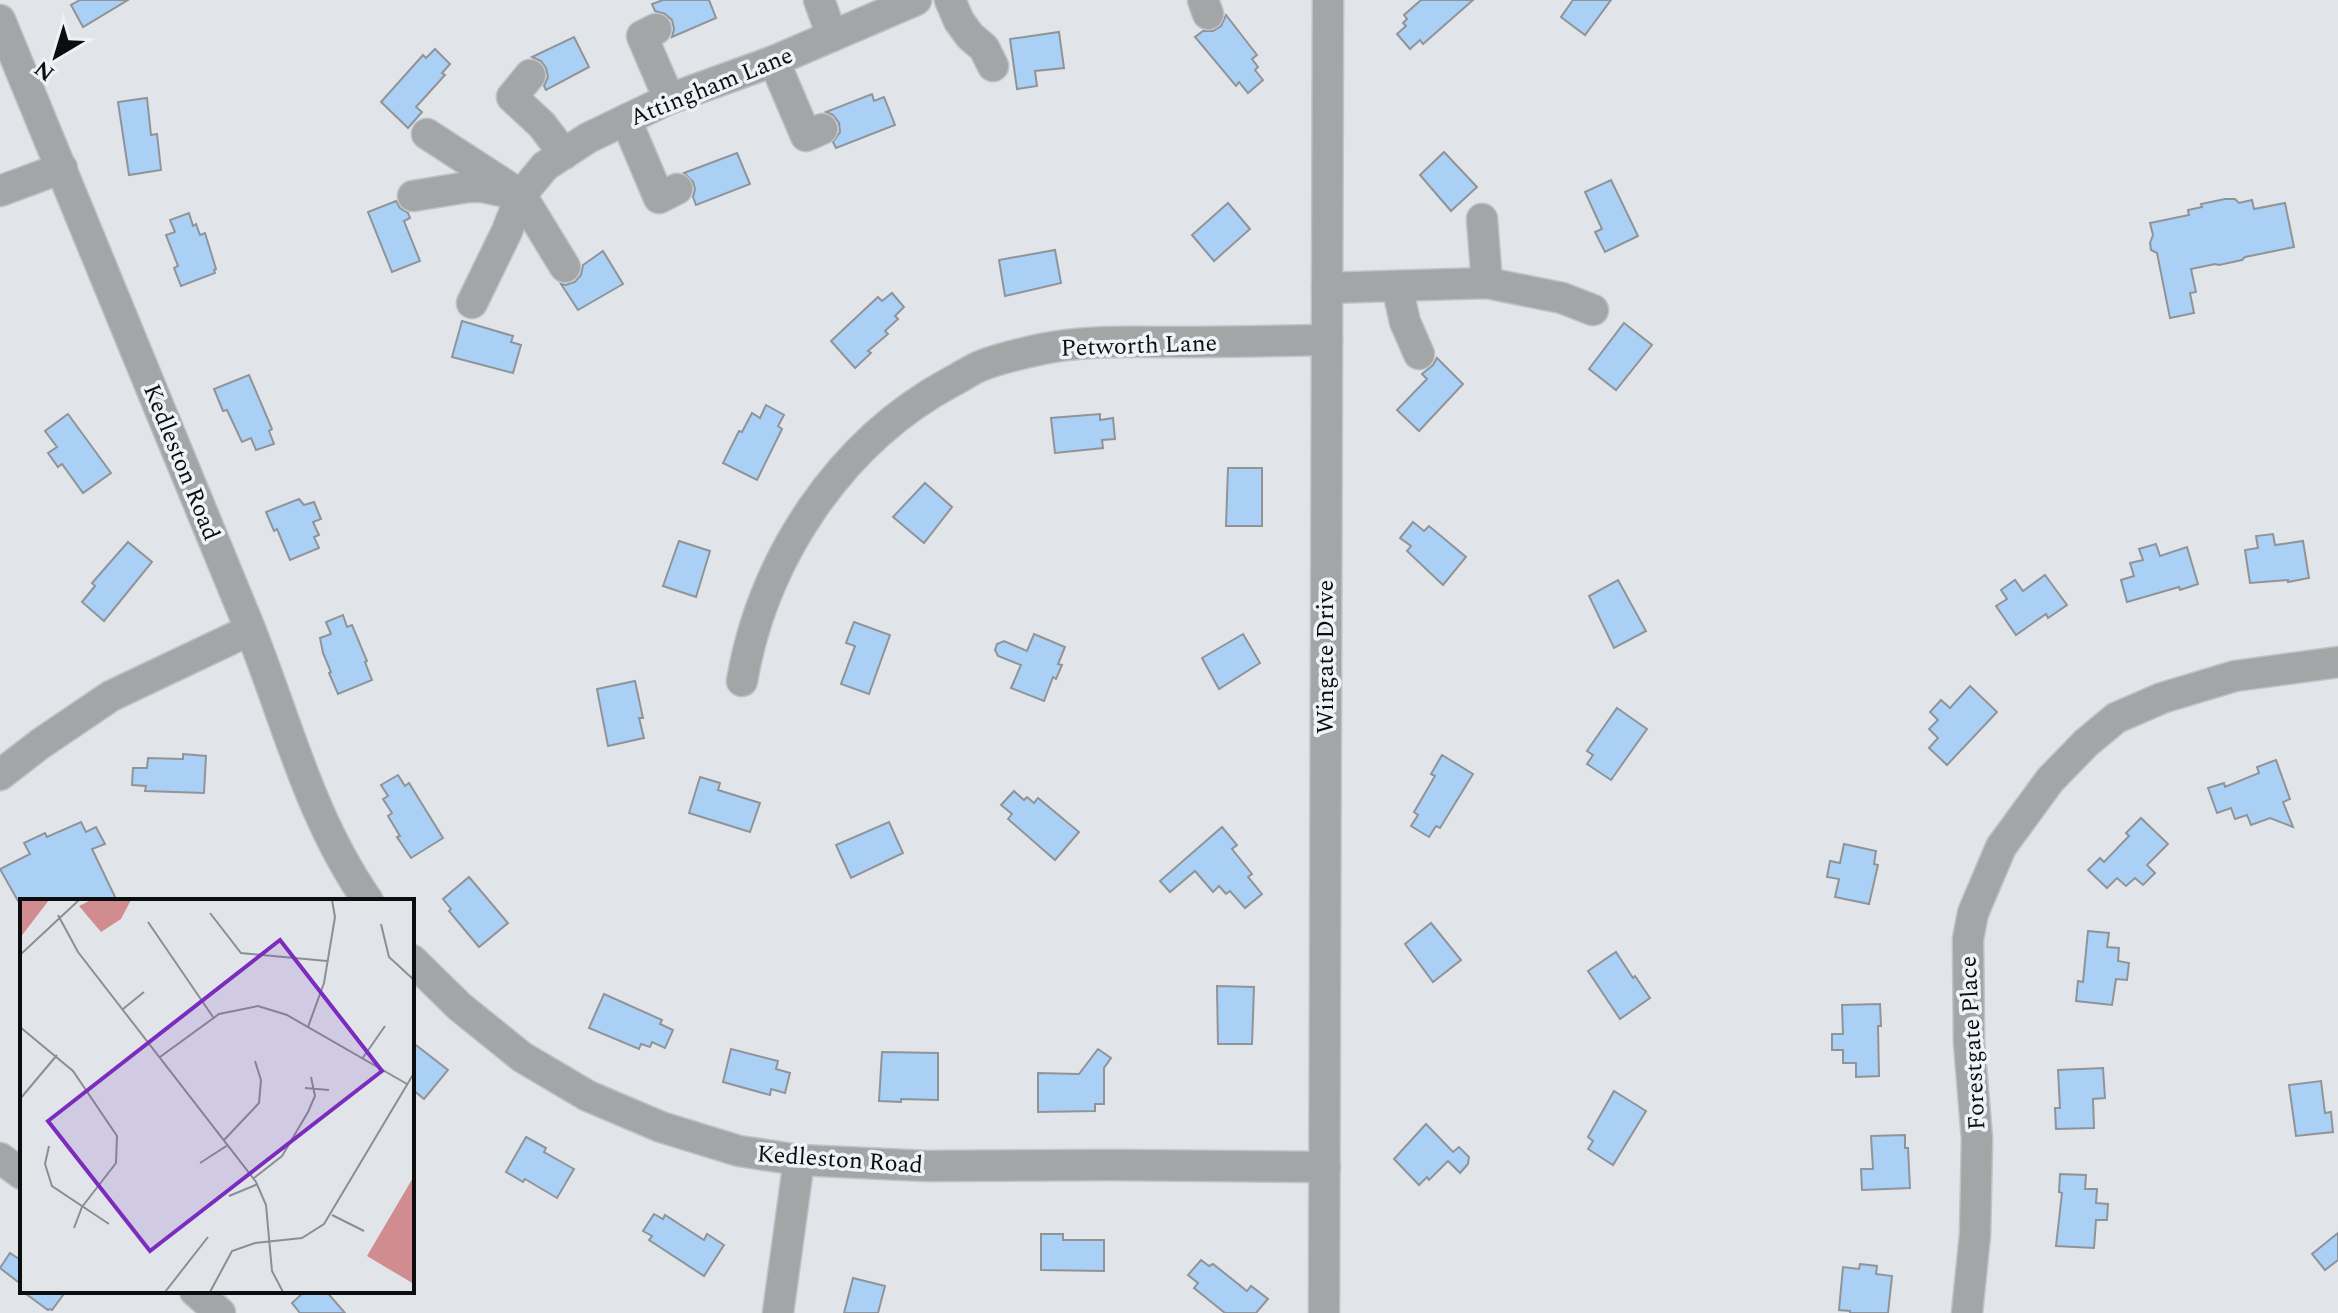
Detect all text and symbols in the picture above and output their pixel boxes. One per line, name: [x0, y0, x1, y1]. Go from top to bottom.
north arrow: [16, 16, 96, 96]
street label: Attingham Lane: [624, 38, 798, 136]
text: N: [27, 52, 62, 89]
street label: Petworth Lane: [1060, 325, 1218, 367]
street label: Kedleston Road: [133, 379, 229, 546]
street label: Wingate Drive: [1308, 580, 1344, 734]
inset map: [20, 899, 414, 1293]
street label: Forestgate Place: [1950, 955, 1996, 1131]
street label: Kedleston Road: [756, 1136, 924, 1184]

